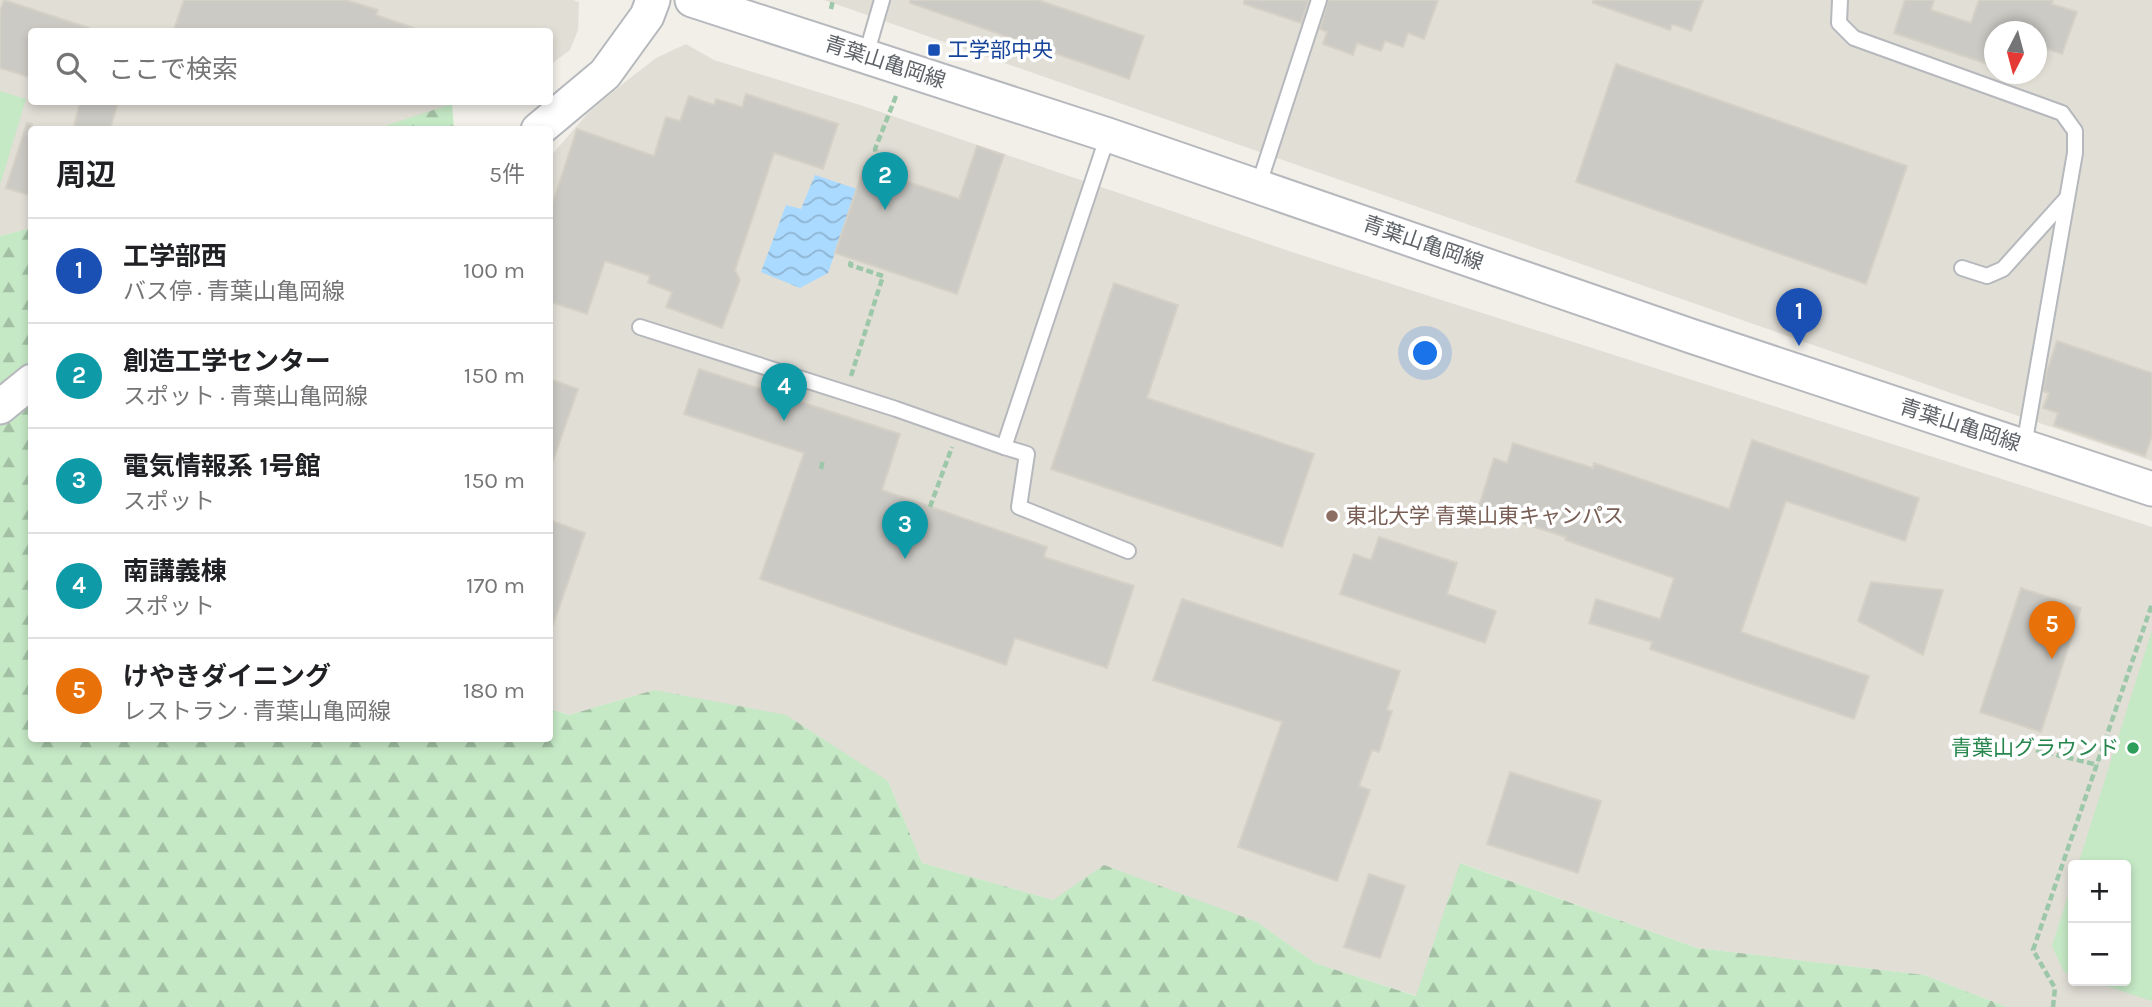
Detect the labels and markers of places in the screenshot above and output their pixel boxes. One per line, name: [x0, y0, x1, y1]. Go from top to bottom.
place label: 工学部中央: [948, 38, 1053, 62]
marker: 工学部中央: [926, 42, 942, 58]
pin: 2: [862, 152, 908, 210]
pin: 1: [1776, 288, 1822, 346]
pin: 4: [761, 363, 807, 421]
pin: 3: [882, 501, 928, 559]
place label: 東北大学 青葉山東キャンパス: [1346, 504, 1624, 528]
marker: 東北大学 青葉山東キャンパス: [1324, 508, 1340, 524]
pin: 5: [2029, 601, 2075, 659]
place label: 青葉山グラウンド: [1951, 736, 2119, 760]
marker: 青葉山グラウンド: [2125, 740, 2141, 756]

